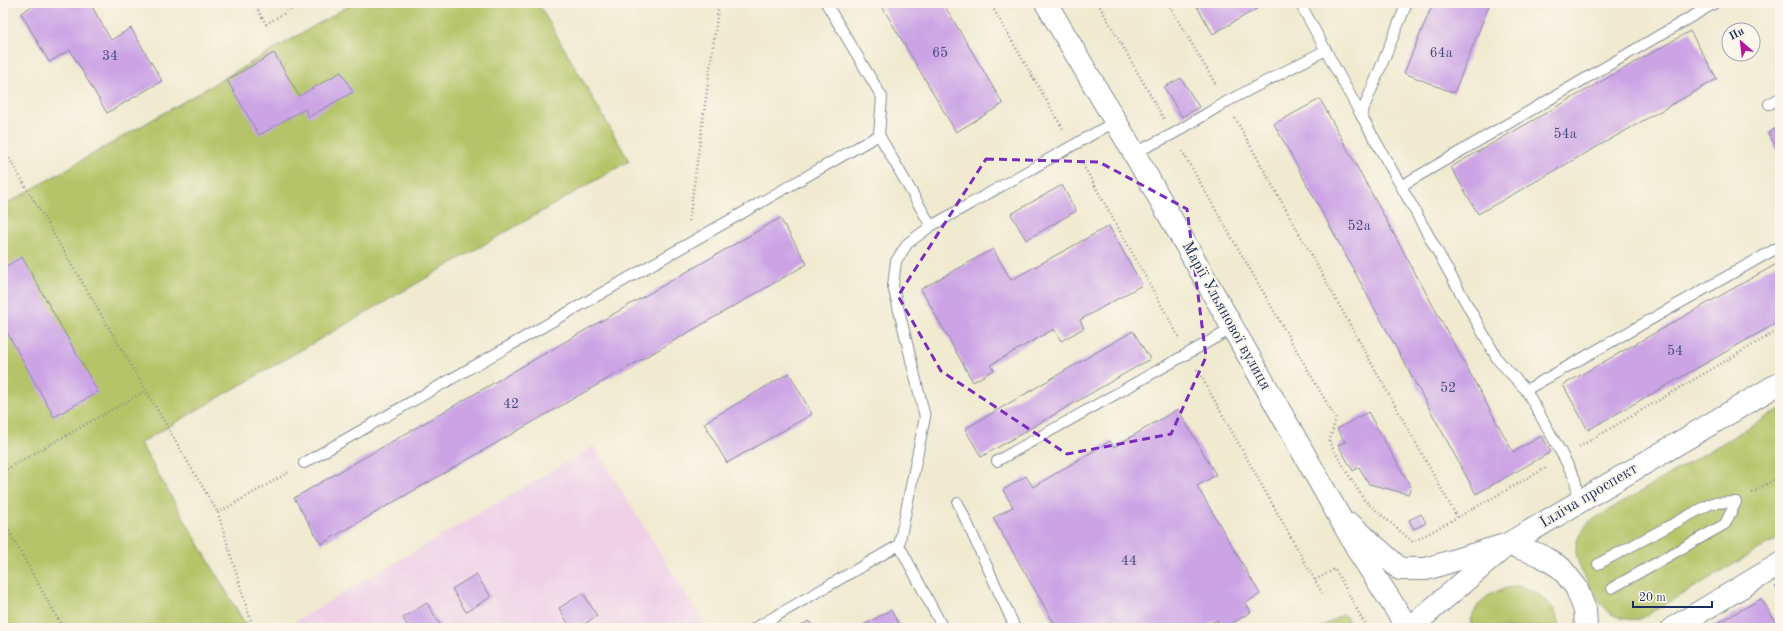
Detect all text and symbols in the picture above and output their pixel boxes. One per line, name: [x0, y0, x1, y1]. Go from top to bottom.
north arrow: [1721, 22, 1761, 62]
text: Пн: [1728, 26, 1746, 43]
house number: 65: [932, 46, 948, 60]
house number: 64а: [1429, 46, 1453, 60]
house number: 34: [102, 49, 118, 63]
house number: 54а: [1553, 127, 1577, 141]
house number: 52а: [1347, 219, 1371, 233]
street label: Марії Ульянової вулиця: [1178, 239, 1274, 393]
house number: 54: [1667, 344, 1683, 358]
house number: 52: [1440, 381, 1456, 395]
house number: 42: [503, 397, 519, 411]
street label: Ілліча проспект: [1537, 461, 1641, 531]
house number: 44: [1121, 554, 1137, 568]
scale bar: [1633, 583, 1712, 609]
text: 20 m: [1639, 592, 1666, 604]

